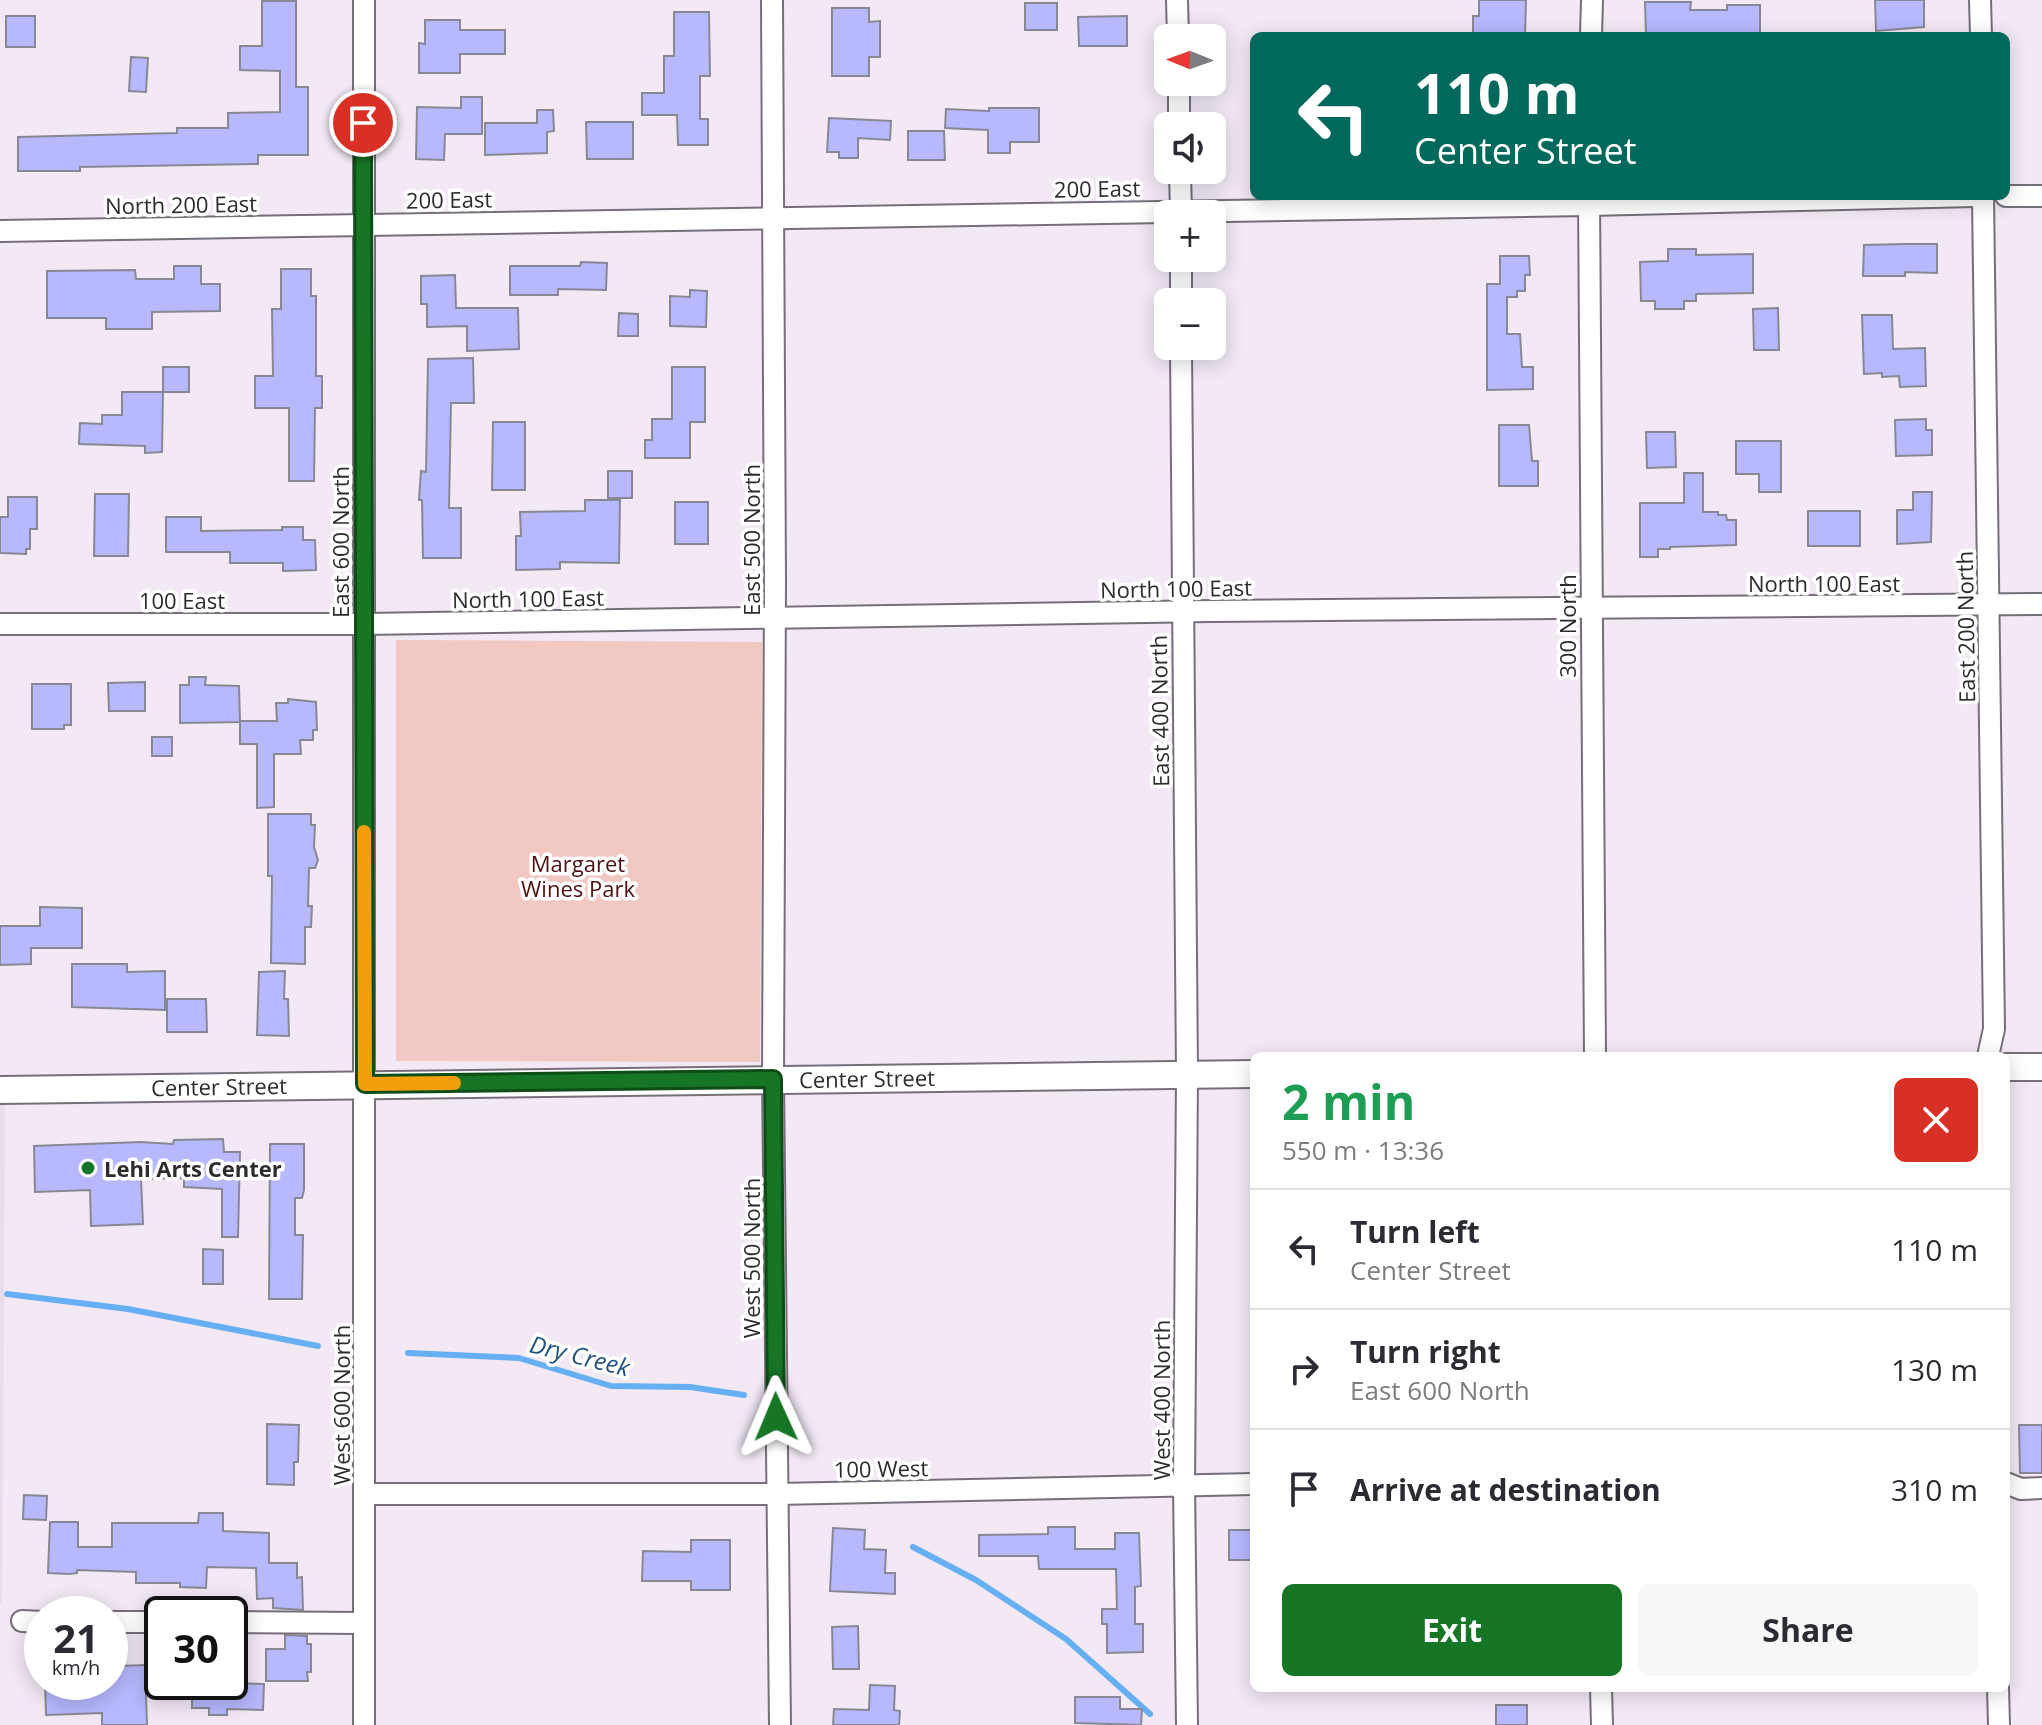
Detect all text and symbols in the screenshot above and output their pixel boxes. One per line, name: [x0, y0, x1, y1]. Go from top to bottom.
north arrow: [1154, 24, 1226, 96]
map controls: [1154, 24, 1226, 360]
text: 110 m: [1414, 54, 1580, 130]
icon: left: [1282, 64, 1386, 168]
pin: [329, 89, 397, 157]
icon: arrive: [341, 101, 385, 145]
button: sound: [1154, 112, 1226, 184]
text: Center Street: [1414, 126, 1637, 175]
street label: 200 East: [1054, 172, 1141, 204]
street label: 200 East: [406, 183, 493, 215]
street label: North 200 East: [105, 188, 257, 220]
button: +: [1154, 200, 1226, 272]
button: −: [1154, 288, 1226, 360]
street label: East 500 North: [736, 464, 766, 616]
street label: East 600 North: [325, 466, 355, 618]
street label: East 200 North: [1949, 551, 1981, 703]
street label: North 100 East: [1748, 568, 1900, 598]
street label: North 100 East: [1100, 572, 1252, 604]
street label: 300 North: [1552, 574, 1582, 678]
street label: North 100 East: [452, 582, 604, 614]
street label: 100 East: [139, 585, 225, 615]
street label: East 400 North: [1143, 635, 1175, 787]
park label: Margaret Wines Park: [521, 848, 635, 903]
street label: Center Street: [799, 1062, 935, 1094]
text: 2 min: [1282, 1069, 1415, 1134]
street label: Center Street: [151, 1070, 287, 1102]
button: close: [1894, 1078, 1978, 1162]
text: 550 m · 13:36: [1282, 1132, 1444, 1168]
place label: Lehi Arts Center: [104, 1153, 282, 1183]
marker: Lehi Arts Center: [79, 1159, 97, 1177]
street label: West 500 North: [736, 1178, 766, 1338]
text: Turn left: [1350, 1211, 1480, 1252]
icon: left: [1282, 1227, 1326, 1271]
text: 110 m: [1891, 1229, 1978, 1270]
text: Center Street: [1350, 1252, 1511, 1288]
street label: West 400 North: [1146, 1320, 1176, 1480]
street label: West 600 North: [326, 1325, 356, 1485]
water label: Dry Creek: [527, 1327, 635, 1384]
text: Turn right: [1350, 1331, 1501, 1372]
icon: right: [1282, 1347, 1326, 1391]
text: 130 m: [1891, 1349, 1978, 1390]
text: East 600 North: [1350, 1372, 1530, 1408]
position arrow: [734, 1375, 818, 1459]
street label: 100 West: [834, 1452, 929, 1484]
icon: arrive: [1282, 1467, 1326, 1511]
text: Arrive at destination: [1350, 1469, 1661, 1510]
text: 310 m: [1891, 1469, 1978, 1510]
button: Exit: [1282, 1584, 1622, 1676]
button: Share: [1638, 1584, 1978, 1676]
speed limit sign: 30: [144, 1596, 248, 1700]
text: 21: [53, 1610, 99, 1665]
text: km/h: [52, 1654, 100, 1681]

